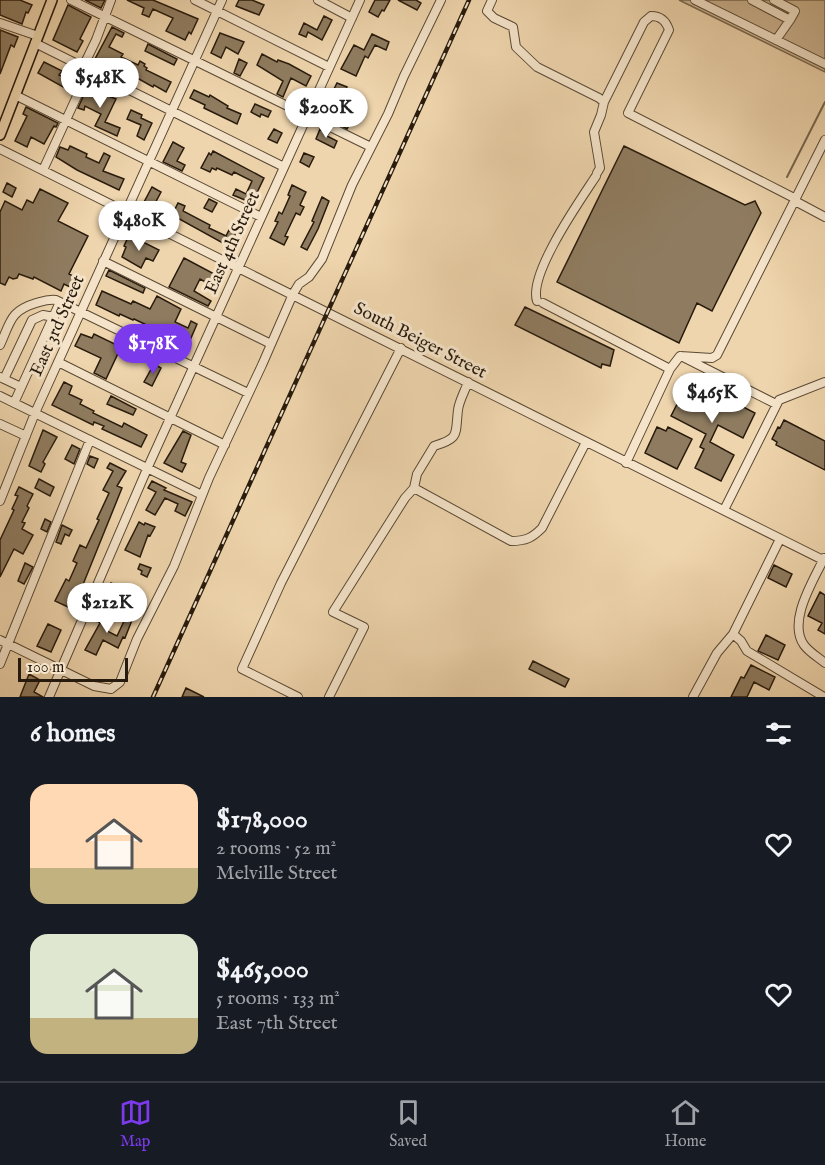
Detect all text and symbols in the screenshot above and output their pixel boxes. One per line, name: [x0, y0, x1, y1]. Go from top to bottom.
pin: $548K: [58, 58, 142, 109]
text: $548K: [75, 65, 125, 90]
pin: $200K: [284, 88, 368, 139]
text: $200K: [299, 95, 353, 120]
street label: East 4th Street: [200, 188, 266, 298]
pin: $480K: [97, 201, 181, 252]
text: $480K: [112, 208, 166, 233]
street label: East 3rd Street: [25, 272, 91, 380]
street label: South Beiger Street: [350, 298, 490, 384]
pin: $178K: [111, 324, 195, 375]
text: $178K: [128, 331, 178, 356]
pin: $465K: [670, 373, 754, 424]
text: $465K: [686, 380, 738, 405]
pin: $212K: [65, 583, 149, 634]
text: $212K: [81, 590, 133, 615]
scale bar: [18, 655, 128, 682]
text: 100 m: [27, 658, 64, 678]
text: 6 homes: [30, 717, 115, 750]
icon: filters: [762, 717, 795, 750]
text: $178,000: [216, 803, 308, 836]
icon: home: [78, 808, 150, 880]
icon: heart: [762, 828, 795, 861]
text: 2 rooms · 52 m²: [216, 836, 336, 861]
text: Melville Street: [216, 861, 337, 886]
text: $465,000: [216, 953, 309, 986]
icon: home: [78, 958, 150, 1030]
icon: heart: [762, 978, 795, 1011]
text: 5 rooms · 133 m²: [216, 986, 340, 1011]
text: East 7th Street: [216, 1011, 338, 1036]
tab: Map: [119, 1096, 152, 1152]
tab: Saved: [389, 1096, 427, 1152]
tab: Home: [665, 1096, 706, 1152]

